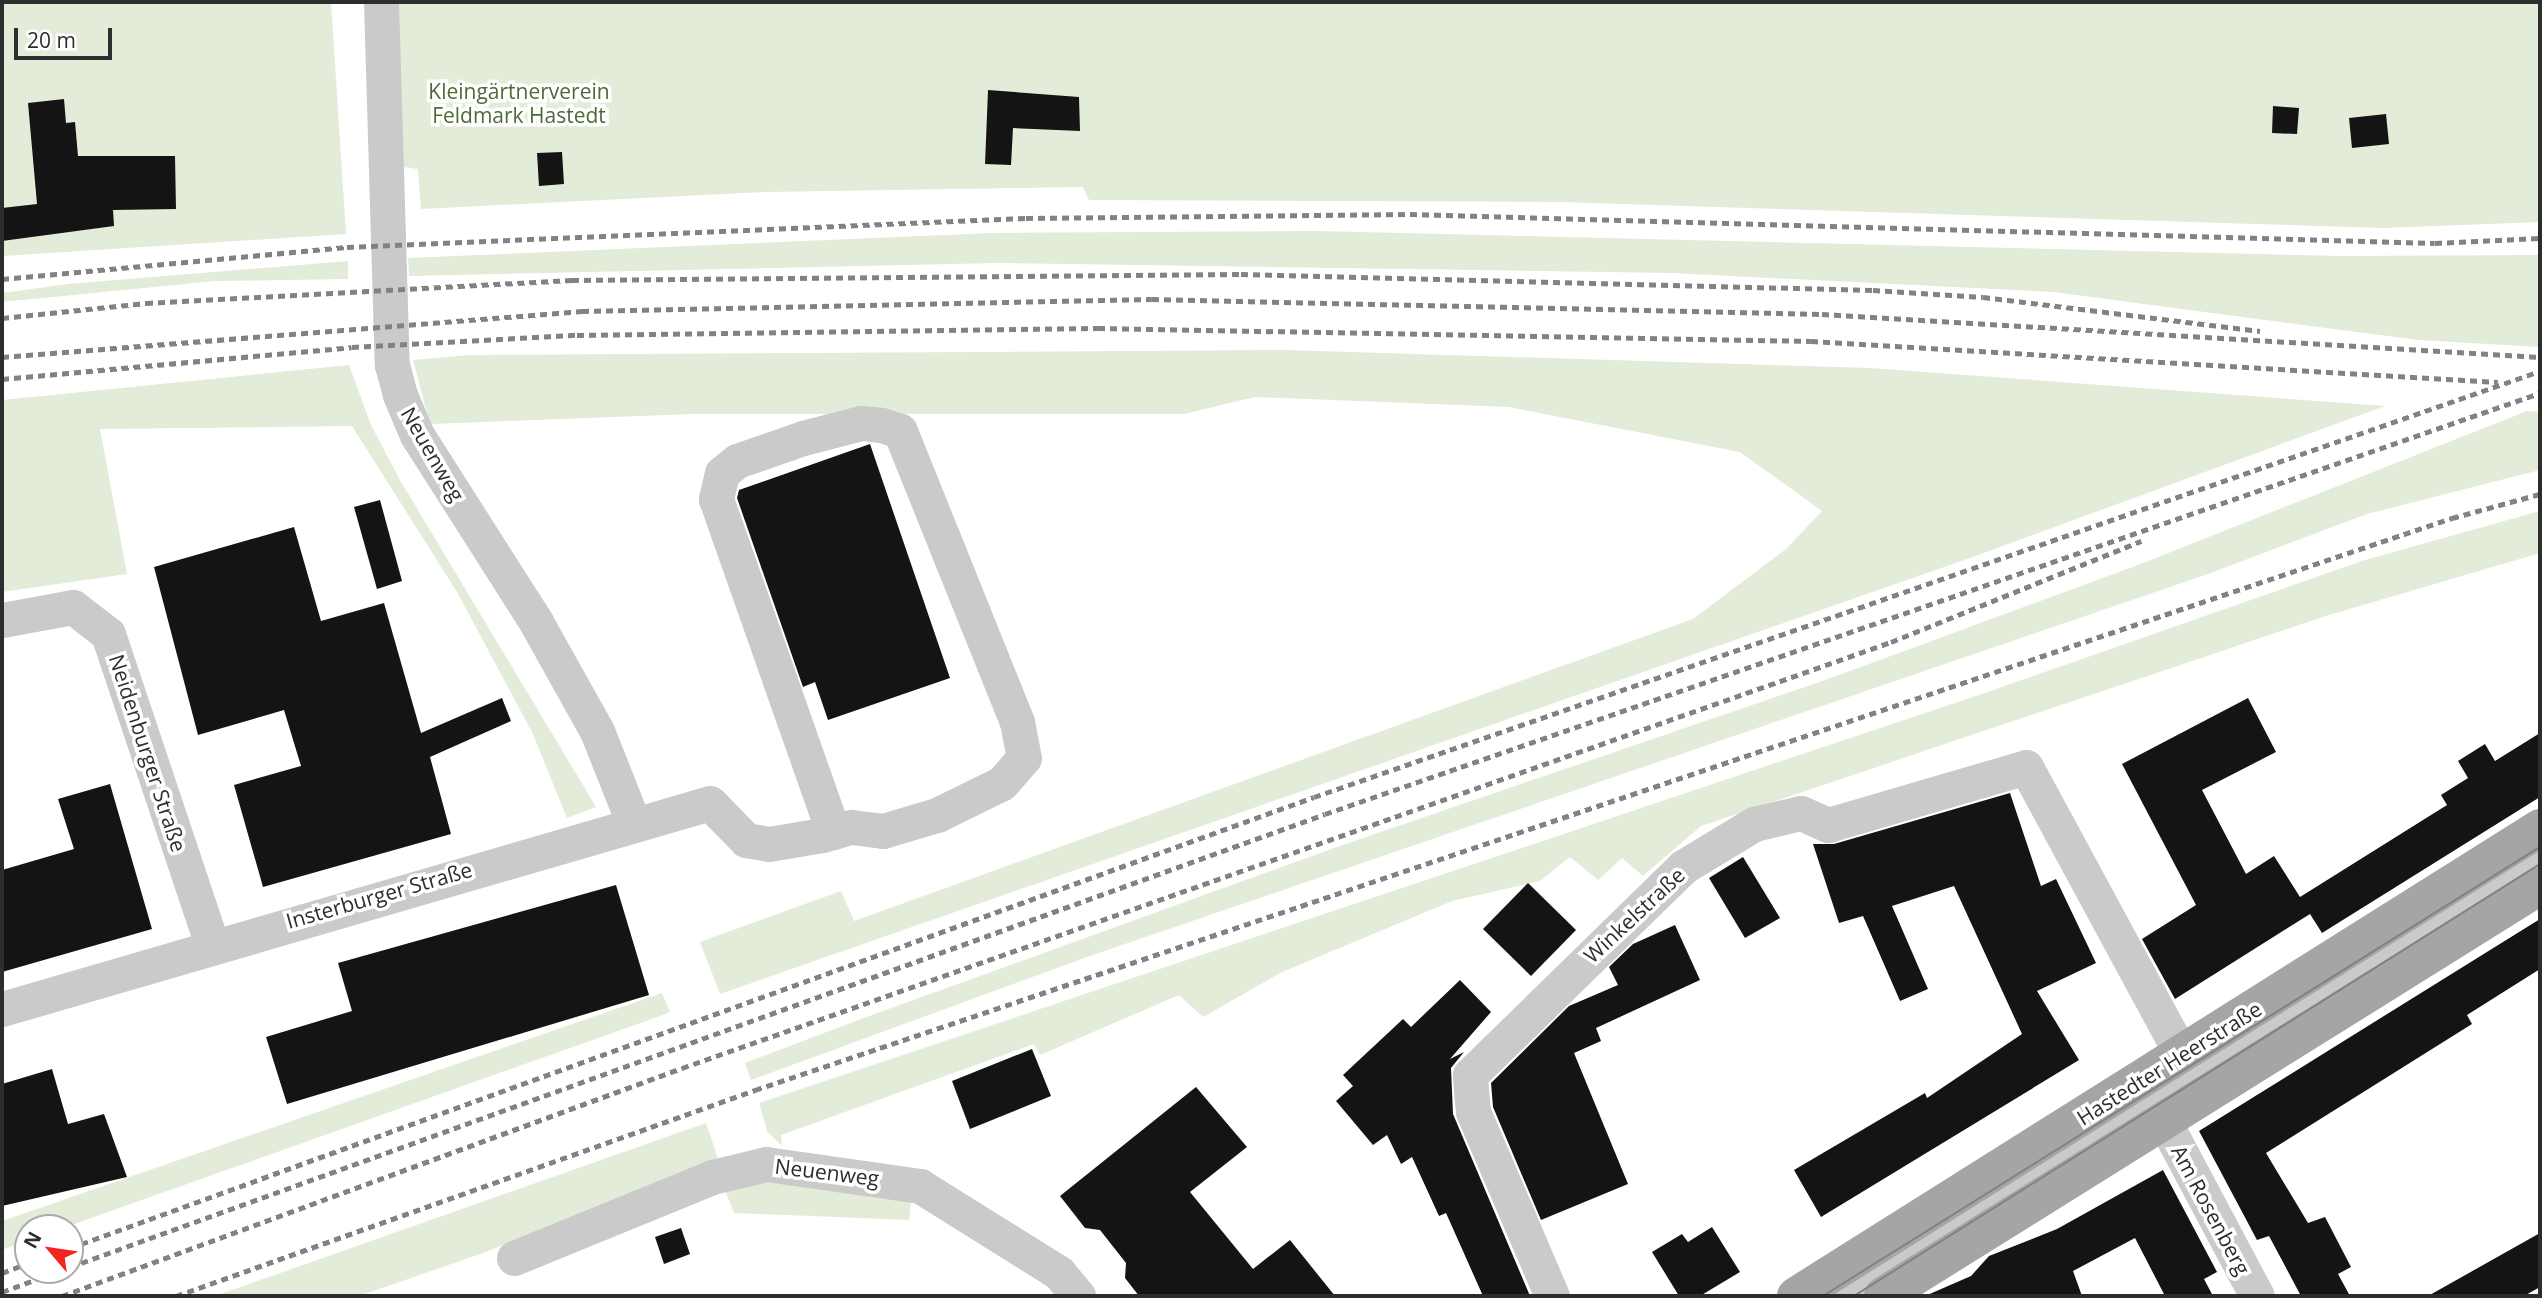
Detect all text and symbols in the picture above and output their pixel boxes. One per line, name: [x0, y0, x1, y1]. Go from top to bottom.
scale bar: [18, 14, 116, 58]
text: 20 m: [27, 26, 76, 54]
park label: Kleingärtnerverein Feldmark Hastedt: [428, 78, 610, 128]
street label: Neuenweg: [396, 402, 470, 506]
street label: Neidenburger Straße: [104, 651, 192, 855]
street label: Insterburger Straße: [283, 856, 475, 934]
street label: Winkelstraße: [1578, 862, 1690, 968]
street label: Hastedter Heerstraße: [2072, 996, 2266, 1130]
street label: Am Rosenberg: [2166, 1141, 2256, 1279]
street label: Neuenweg: [774, 1153, 880, 1191]
north arrow: [14, 1214, 84, 1284]
text: N: [17, 1227, 47, 1253]

